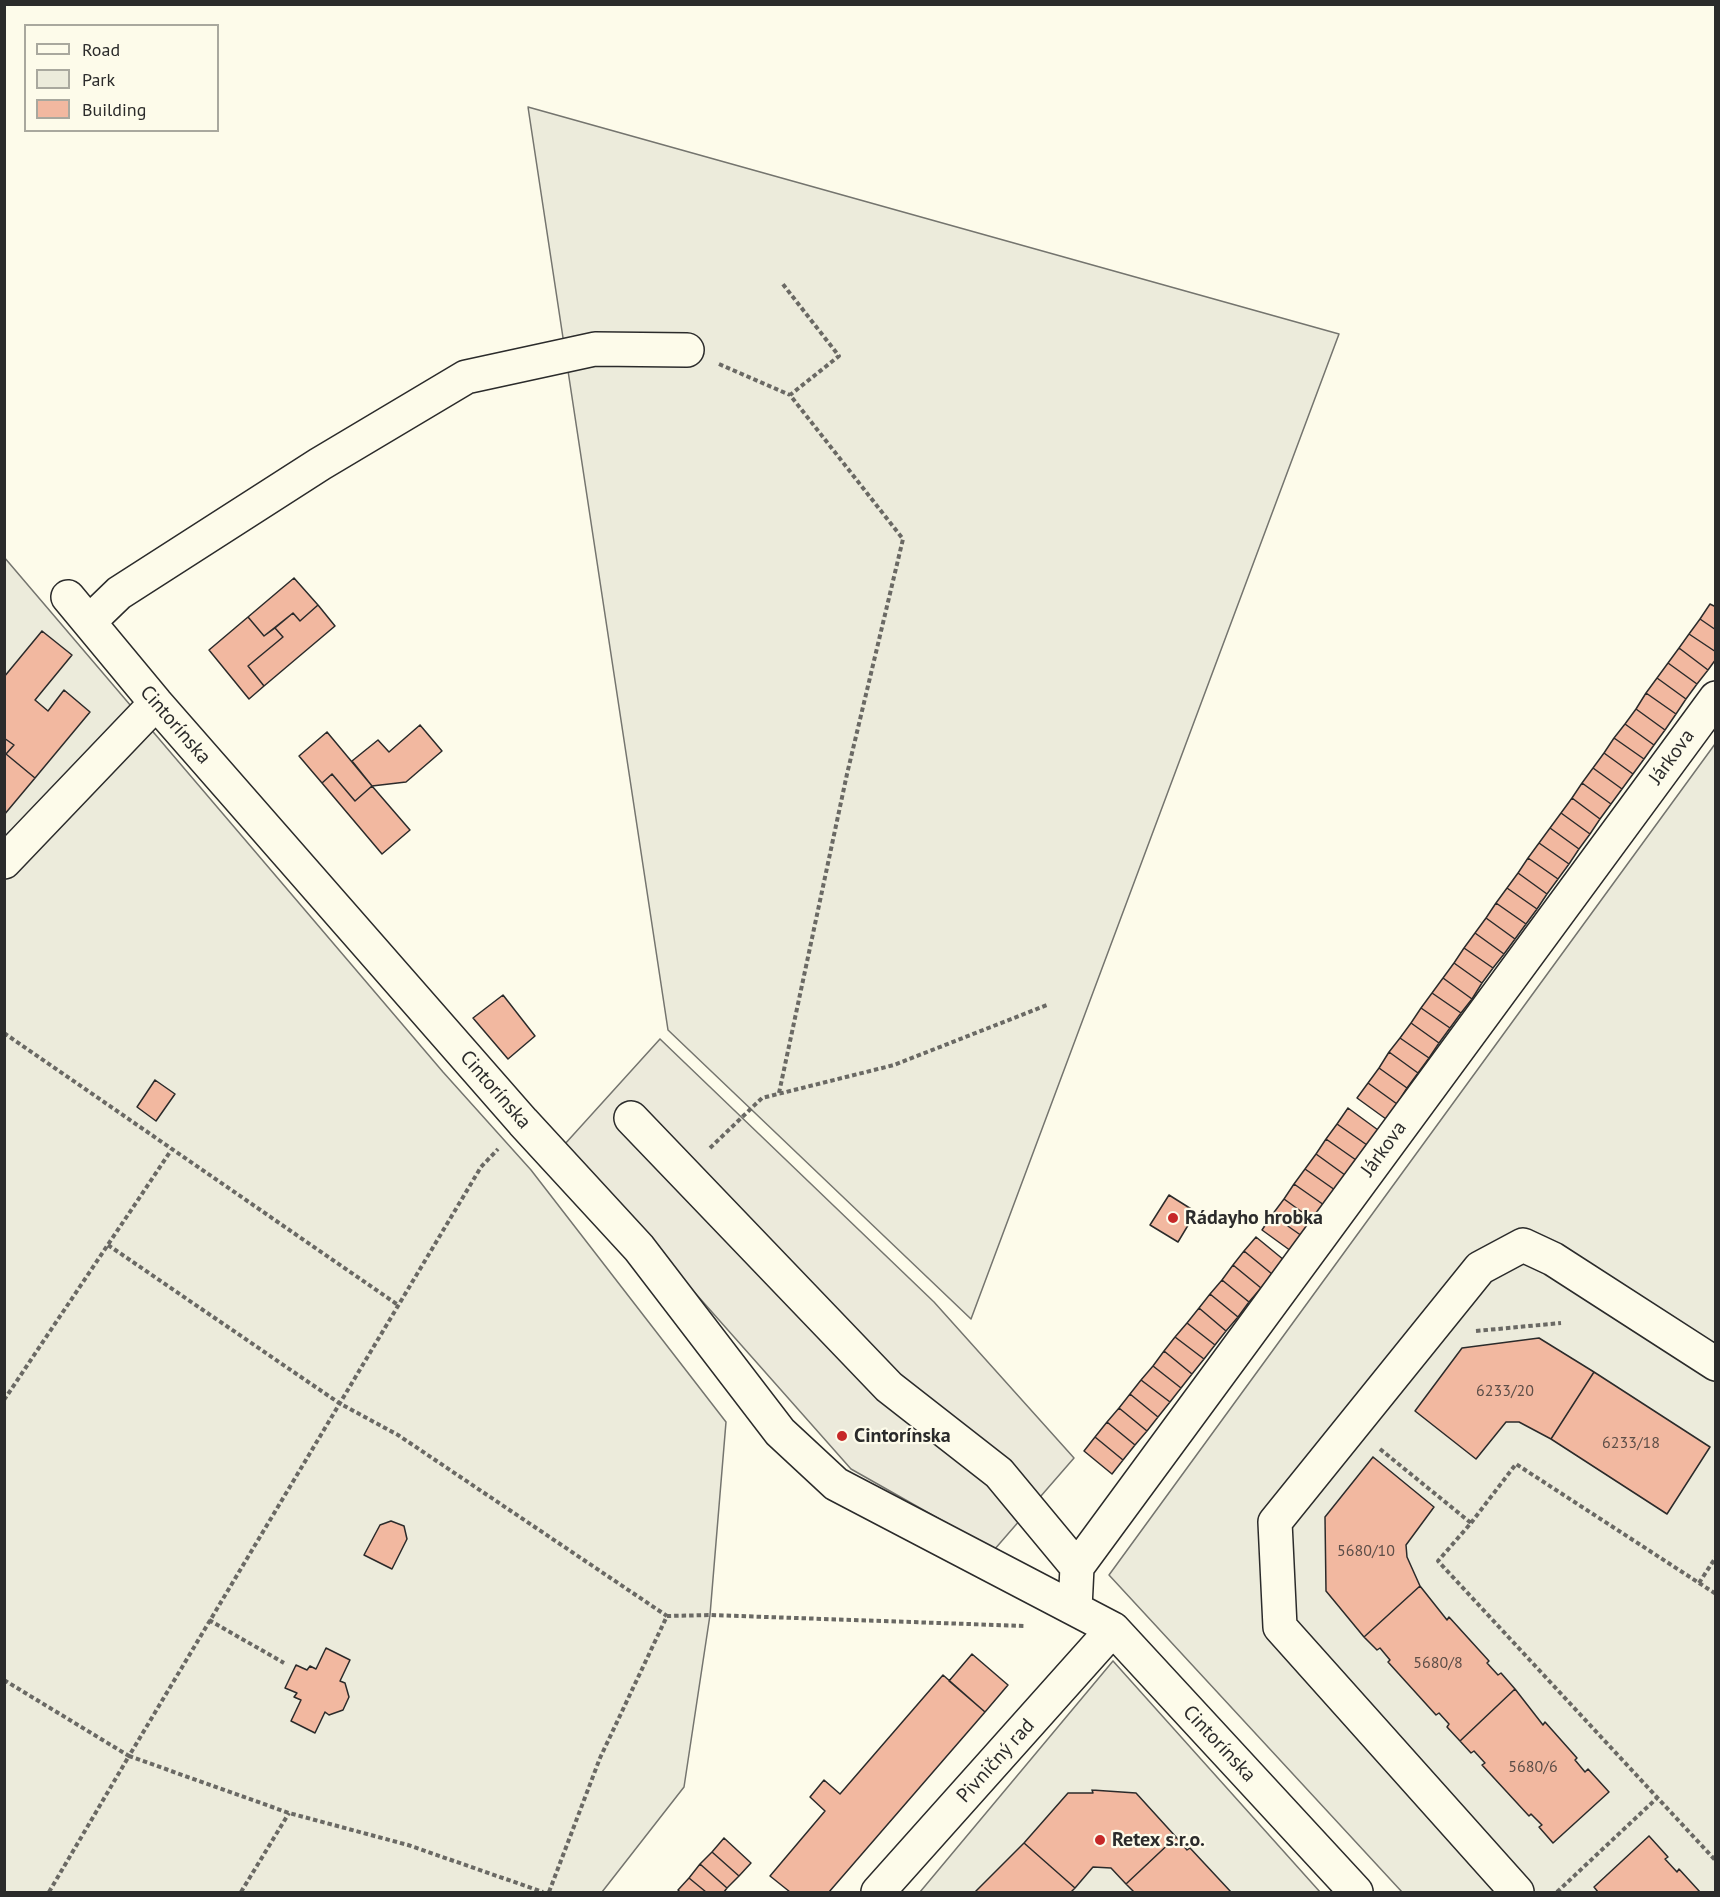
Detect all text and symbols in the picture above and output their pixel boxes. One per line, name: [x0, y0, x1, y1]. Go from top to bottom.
legend: [24, 24, 219, 132]
text: Road: [82, 38, 120, 61]
text: Park: [82, 68, 115, 91]
text: Building: [82, 98, 146, 121]
street label: Cintorínska: [134, 681, 216, 769]
street label: Járkova: [1644, 725, 1700, 789]
street label: Cintorínska: [454, 1046, 536, 1134]
street label: Járkova: [1356, 1117, 1412, 1181]
place label: Rádayho hrobka: [1185, 1206, 1323, 1230]
marker: Rádayho hrobka: [1166, 1211, 1180, 1225]
house number: 6233/20: [1476, 1381, 1534, 1401]
place label: Cintorínska: [854, 1424, 951, 1448]
marker: Cintorínska: [835, 1429, 849, 1443]
house number: 6233/18: [1602, 1433, 1660, 1453]
house number: 5680/10: [1337, 1541, 1395, 1561]
house number: 5680/8: [1413, 1653, 1463, 1673]
street label: Cintorínska: [1177, 1701, 1261, 1787]
street label: Pivničný rad: [952, 1714, 1040, 1808]
house number: 5680/6: [1508, 1757, 1558, 1777]
place label: Retex s.r.o.: [1112, 1828, 1205, 1852]
marker: Retex s.r.o.: [1093, 1833, 1107, 1847]

